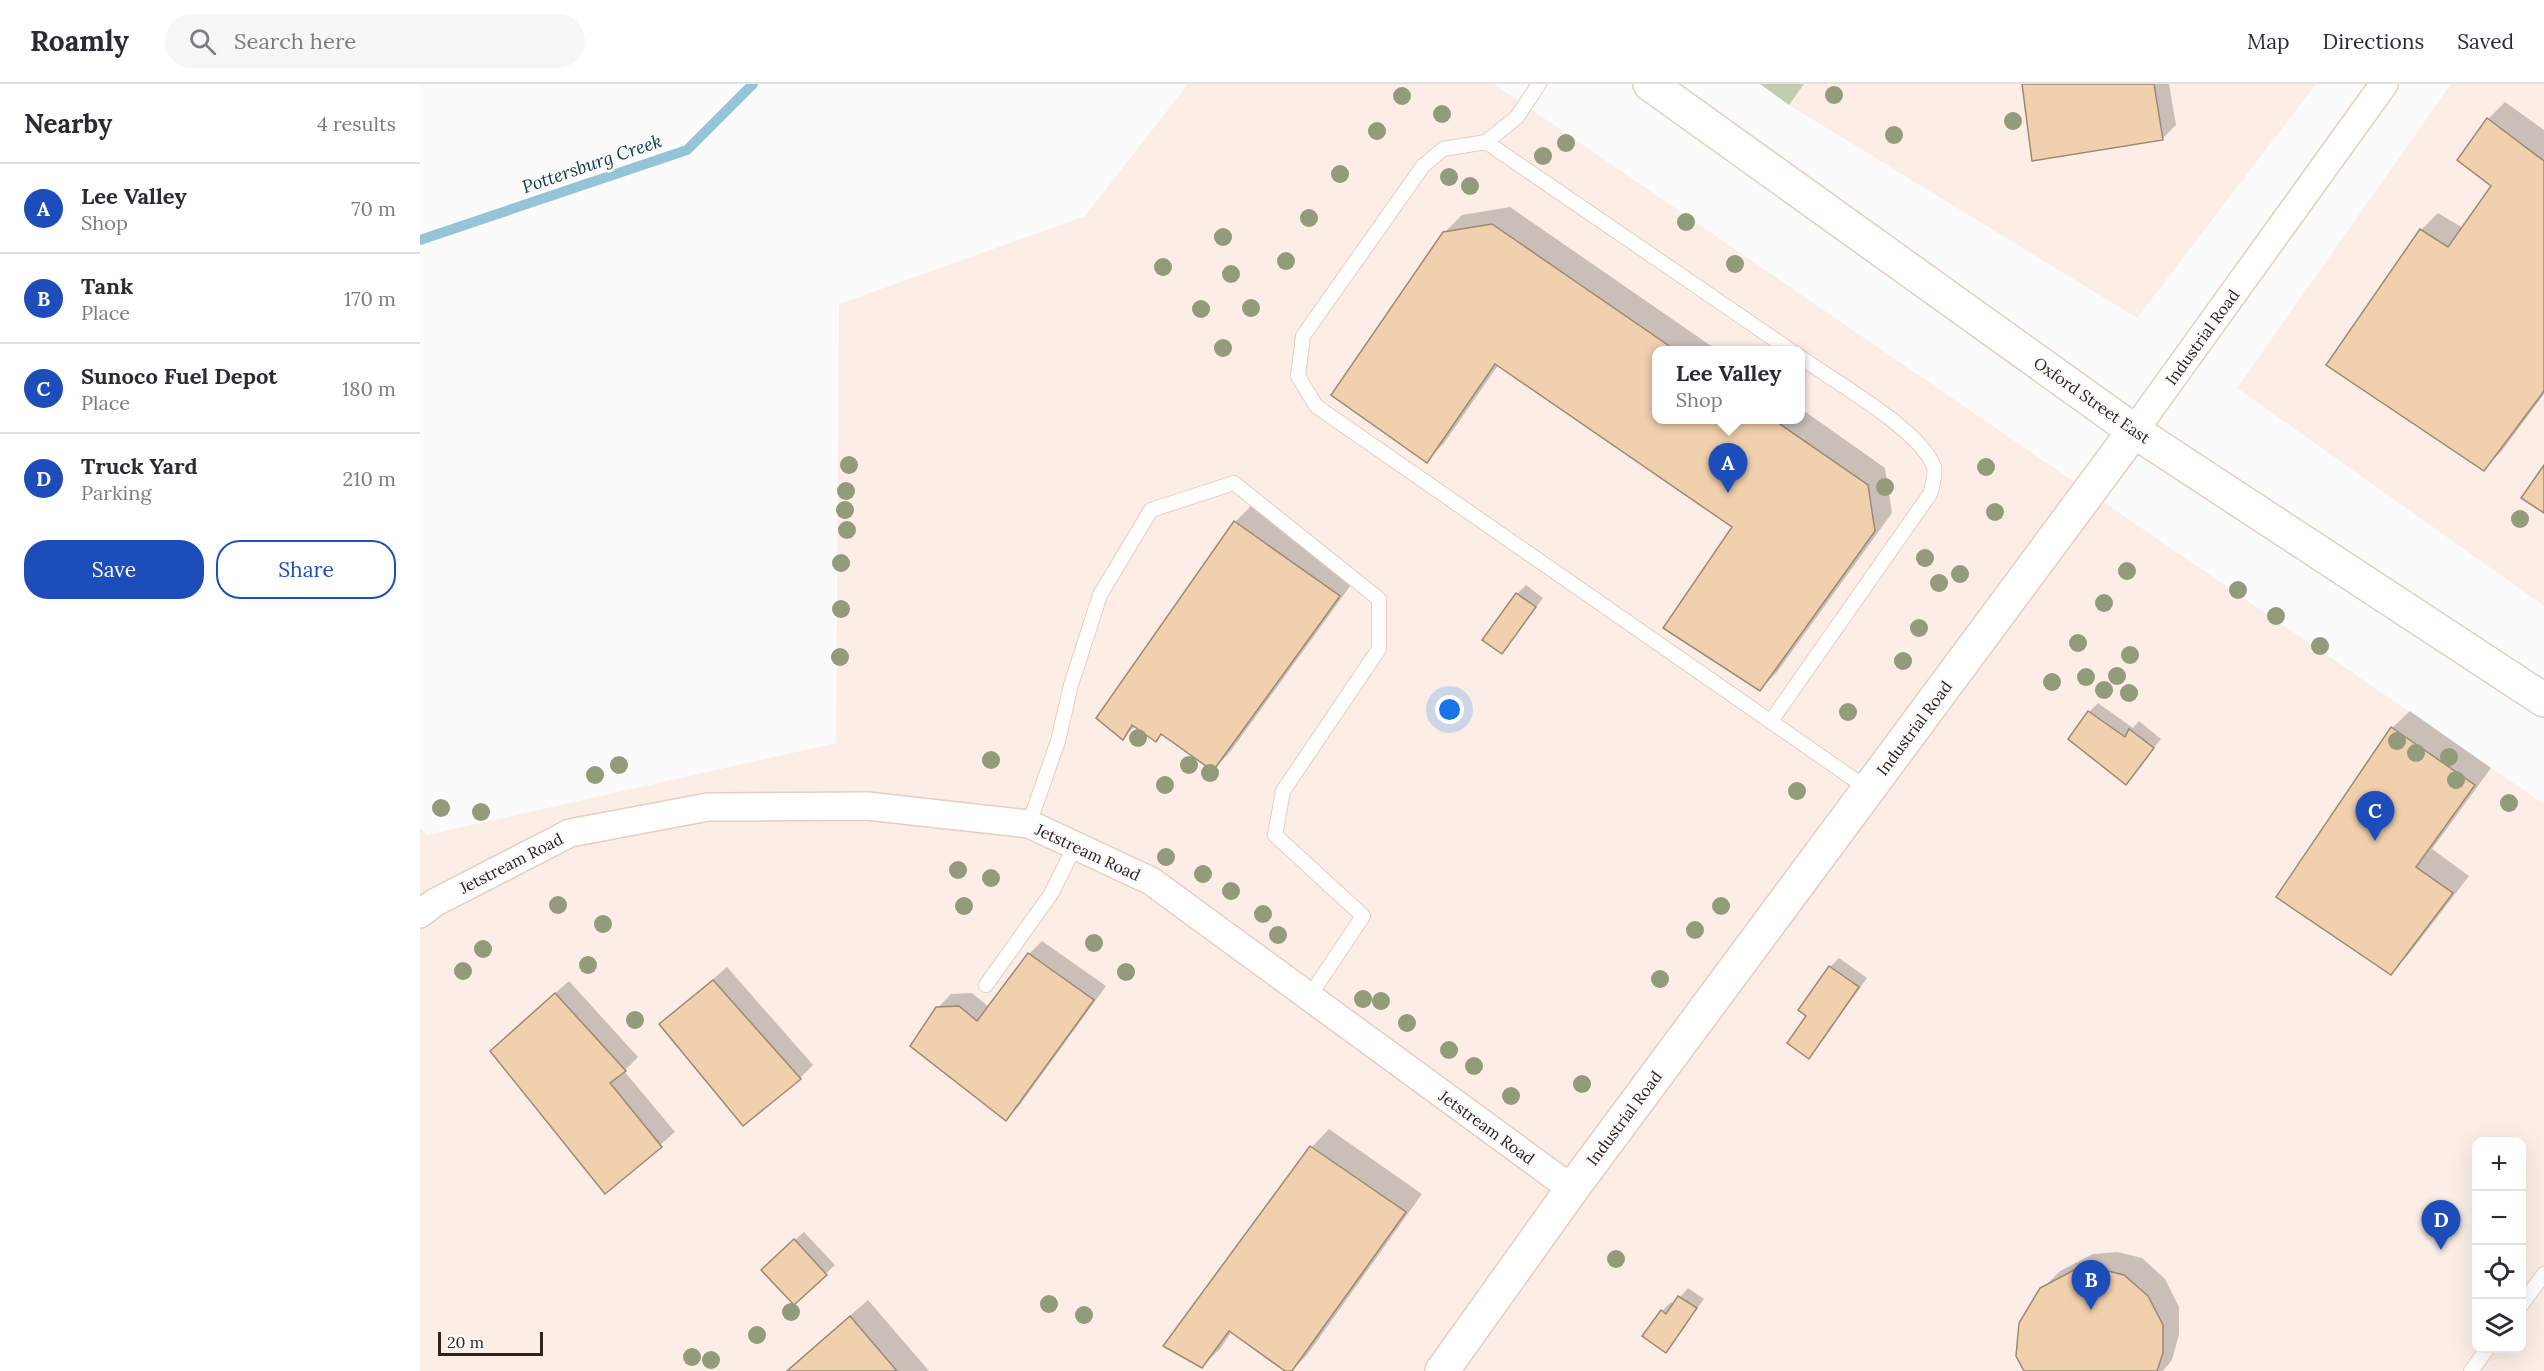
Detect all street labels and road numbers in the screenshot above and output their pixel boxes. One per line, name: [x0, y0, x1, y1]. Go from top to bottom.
street label: Industrial Road: [2161, 285, 2244, 389]
street label: Oxford Street East: [2030, 352, 2155, 448]
street label: Industrial Road: [1872, 677, 1956, 779]
street label: Jetstream Road: [1031, 819, 1144, 885]
street label: Jetstream Road: [455, 828, 566, 898]
street label: Industrial Road: [1582, 1067, 1666, 1169]
street label: Jetstream Road: [1434, 1085, 1539, 1169]

